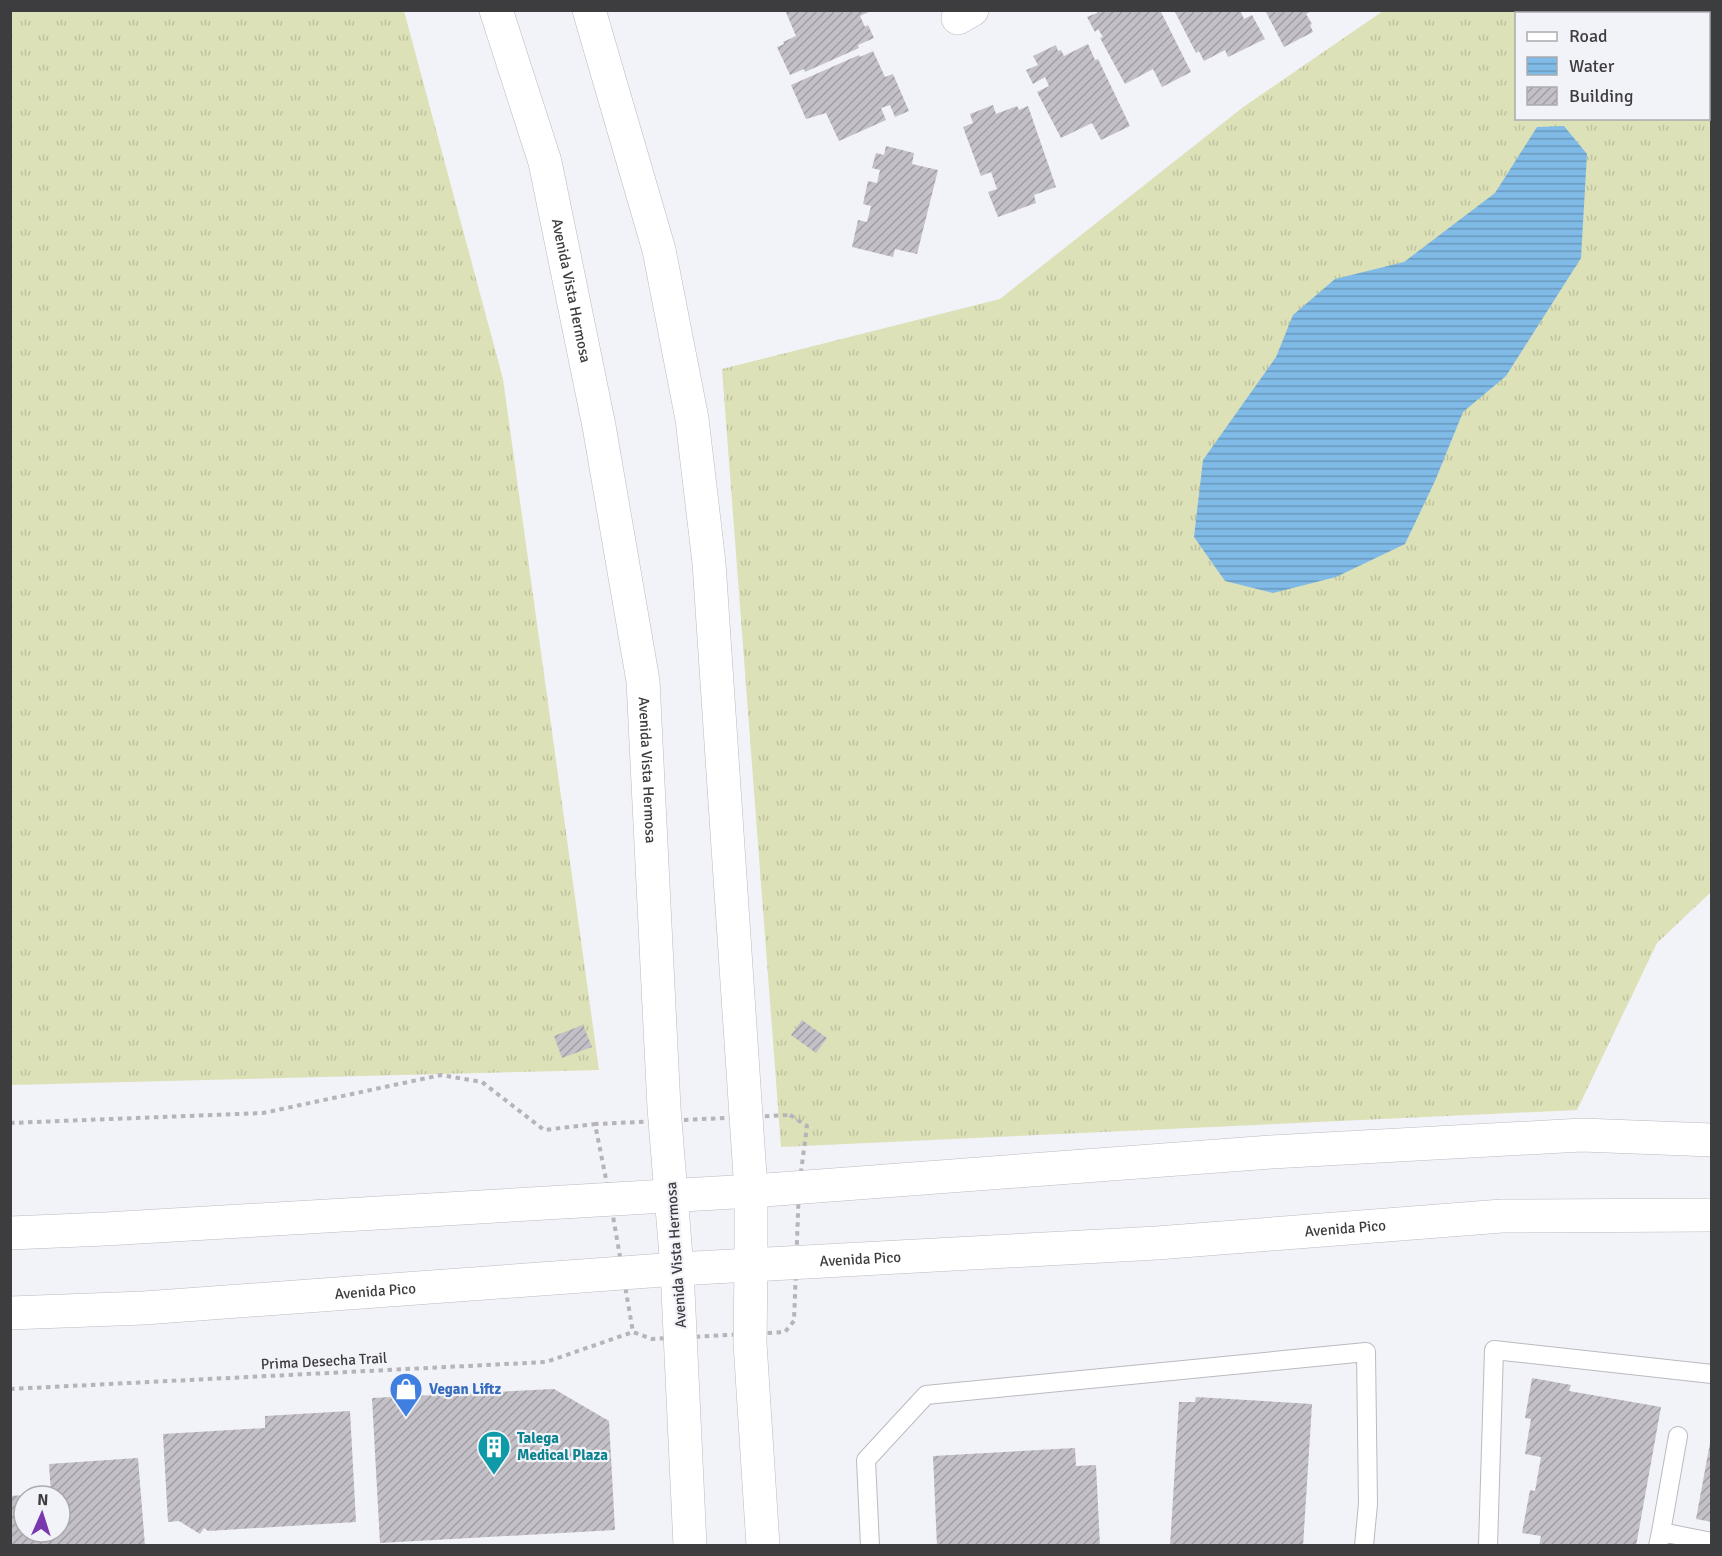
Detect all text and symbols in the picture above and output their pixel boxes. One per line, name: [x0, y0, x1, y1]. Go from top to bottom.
legend: [1515, 12, 1710, 120]
text: Road: [1569, 25, 1608, 47]
text: Water: [1569, 55, 1615, 77]
text: Building: [1569, 85, 1633, 107]
street label: Avenida Vista Hermosa: [548, 217, 595, 364]
street label: Avenida Vista Hermosa: [635, 696, 660, 844]
street label: Avenida Vista Hermosa: [662, 1181, 690, 1329]
street label: Avenida Pico: [1304, 1216, 1387, 1240]
street label: Avenida Pico: [819, 1248, 902, 1270]
street label: Avenida Pico: [334, 1279, 417, 1303]
street label: Prima Desecha Trail: [260, 1349, 388, 1373]
shop icon: Vegan Liftz: [388, 1371, 424, 1418]
place label: Vegan Liftz: [429, 1380, 502, 1398]
building icon: Talega Medical Plaza: [476, 1429, 512, 1476]
place label: Talega Medical Plaza: [517, 1429, 608, 1464]
north arrow: [12, 1484, 72, 1544]
text: N: [37, 1490, 49, 1510]

